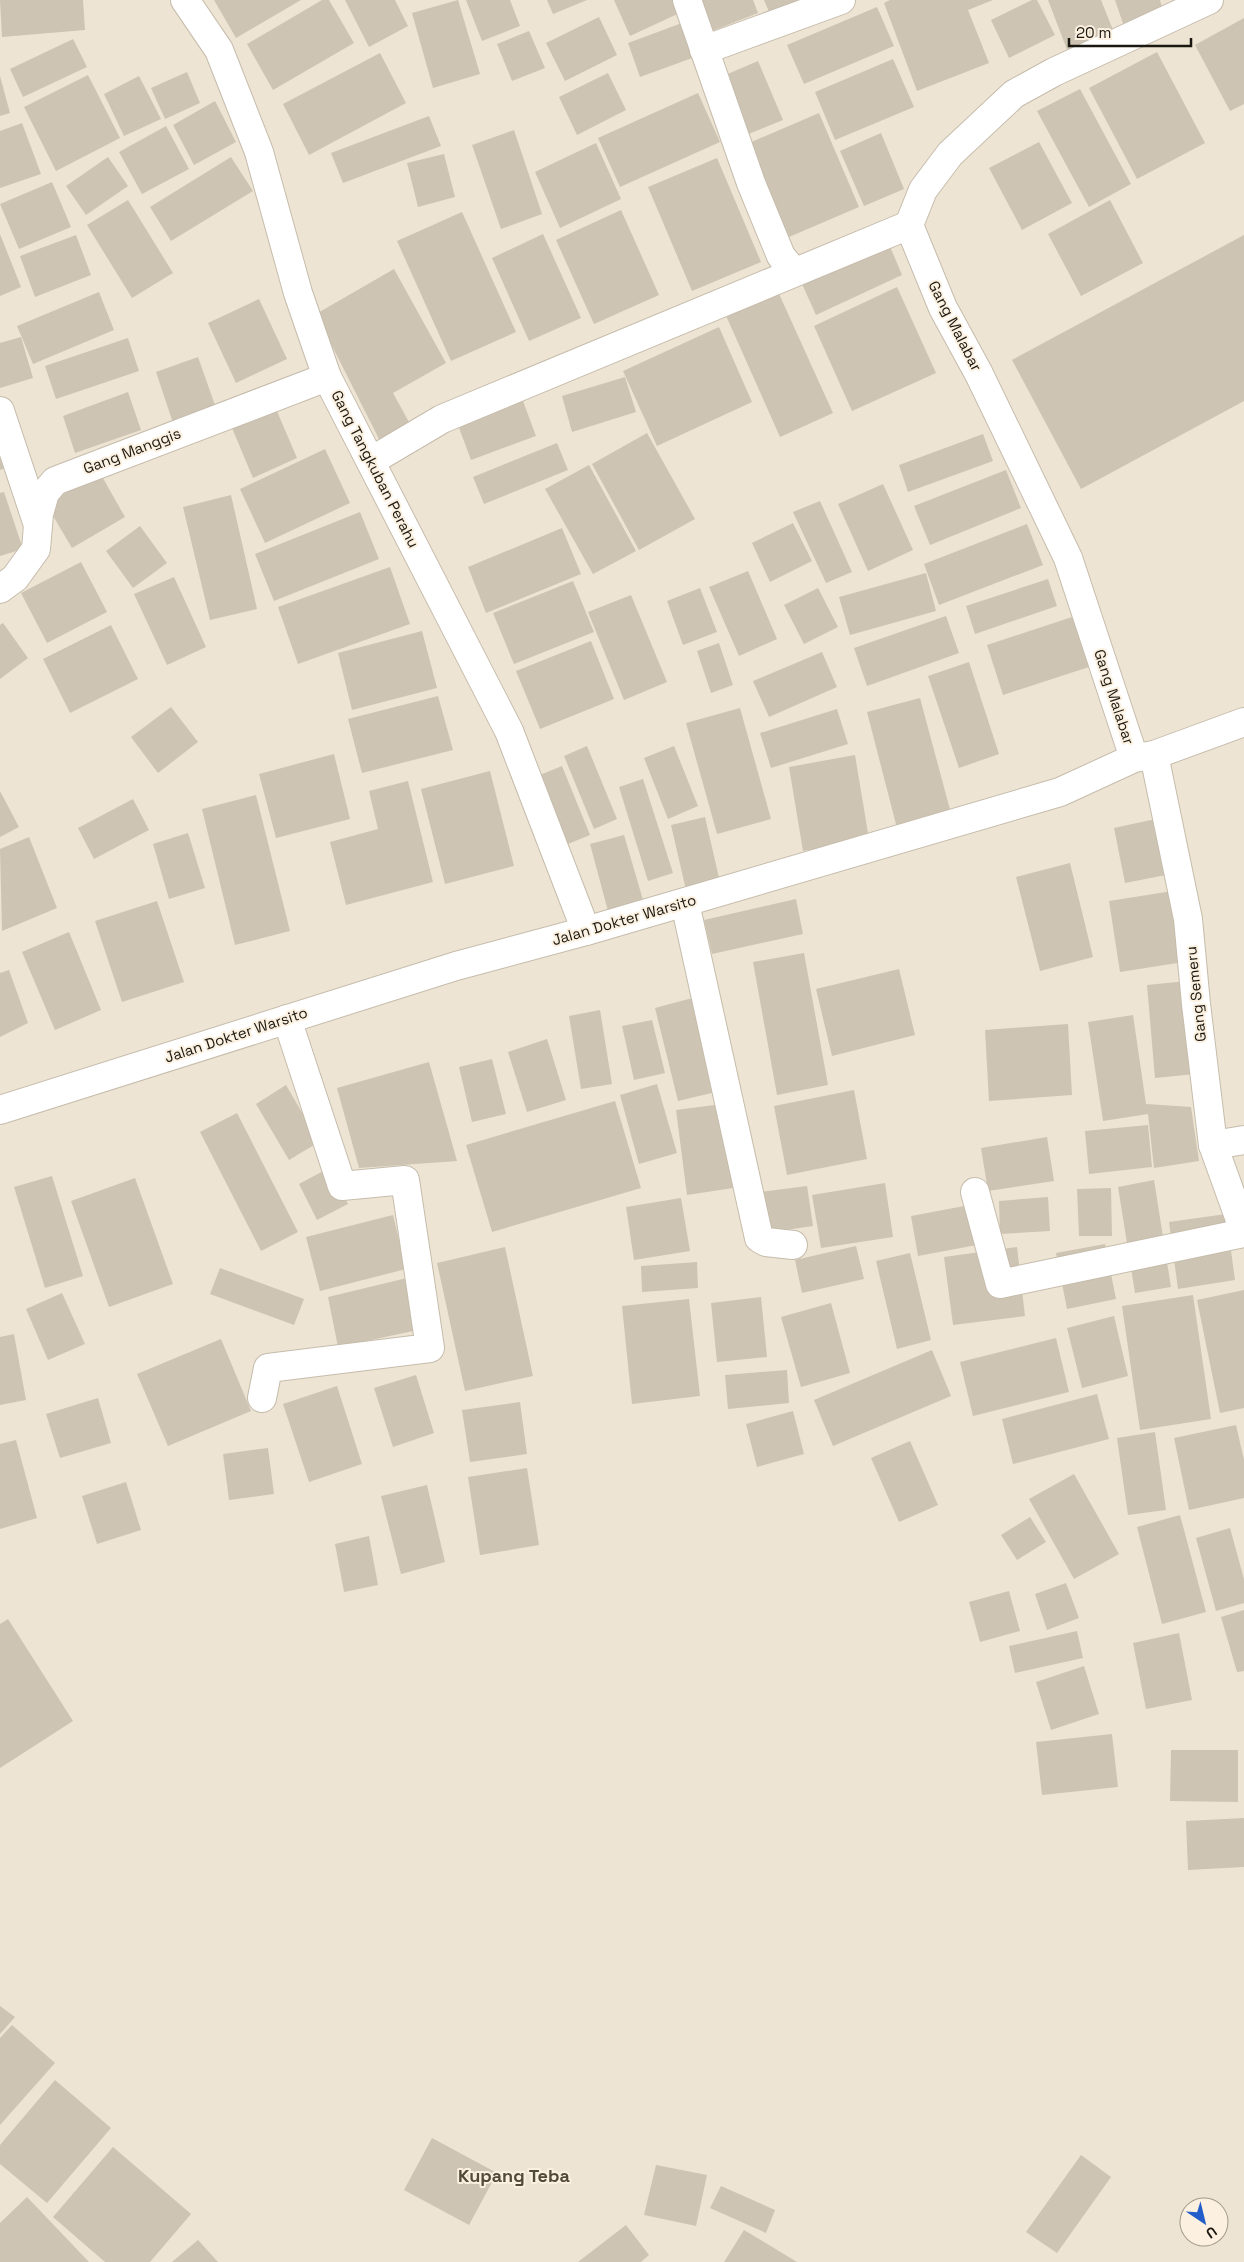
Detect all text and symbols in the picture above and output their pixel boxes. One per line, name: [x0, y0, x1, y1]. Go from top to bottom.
scale bar: [1069, 15, 1192, 47]
text: 20 m: [1076, 23, 1111, 42]
street label: Gang Malabar: [924, 277, 987, 375]
street label: Gang Tangkuban Perahu: [327, 387, 423, 551]
street label: Gang Manggis: [80, 423, 183, 478]
street label: Gang Malabar: [1090, 647, 1139, 747]
street label: Jalan Dokter Warsito: [549, 890, 698, 949]
street label: Gang Semeru: [1181, 945, 1210, 1043]
street label: Jalan Dokter Warsito: [162, 1002, 310, 1067]
district label: Kupang Teba: [458, 2164, 570, 2187]
north arrow: [1179, 2197, 1229, 2247]
text: U: [1202, 2223, 1220, 2243]

